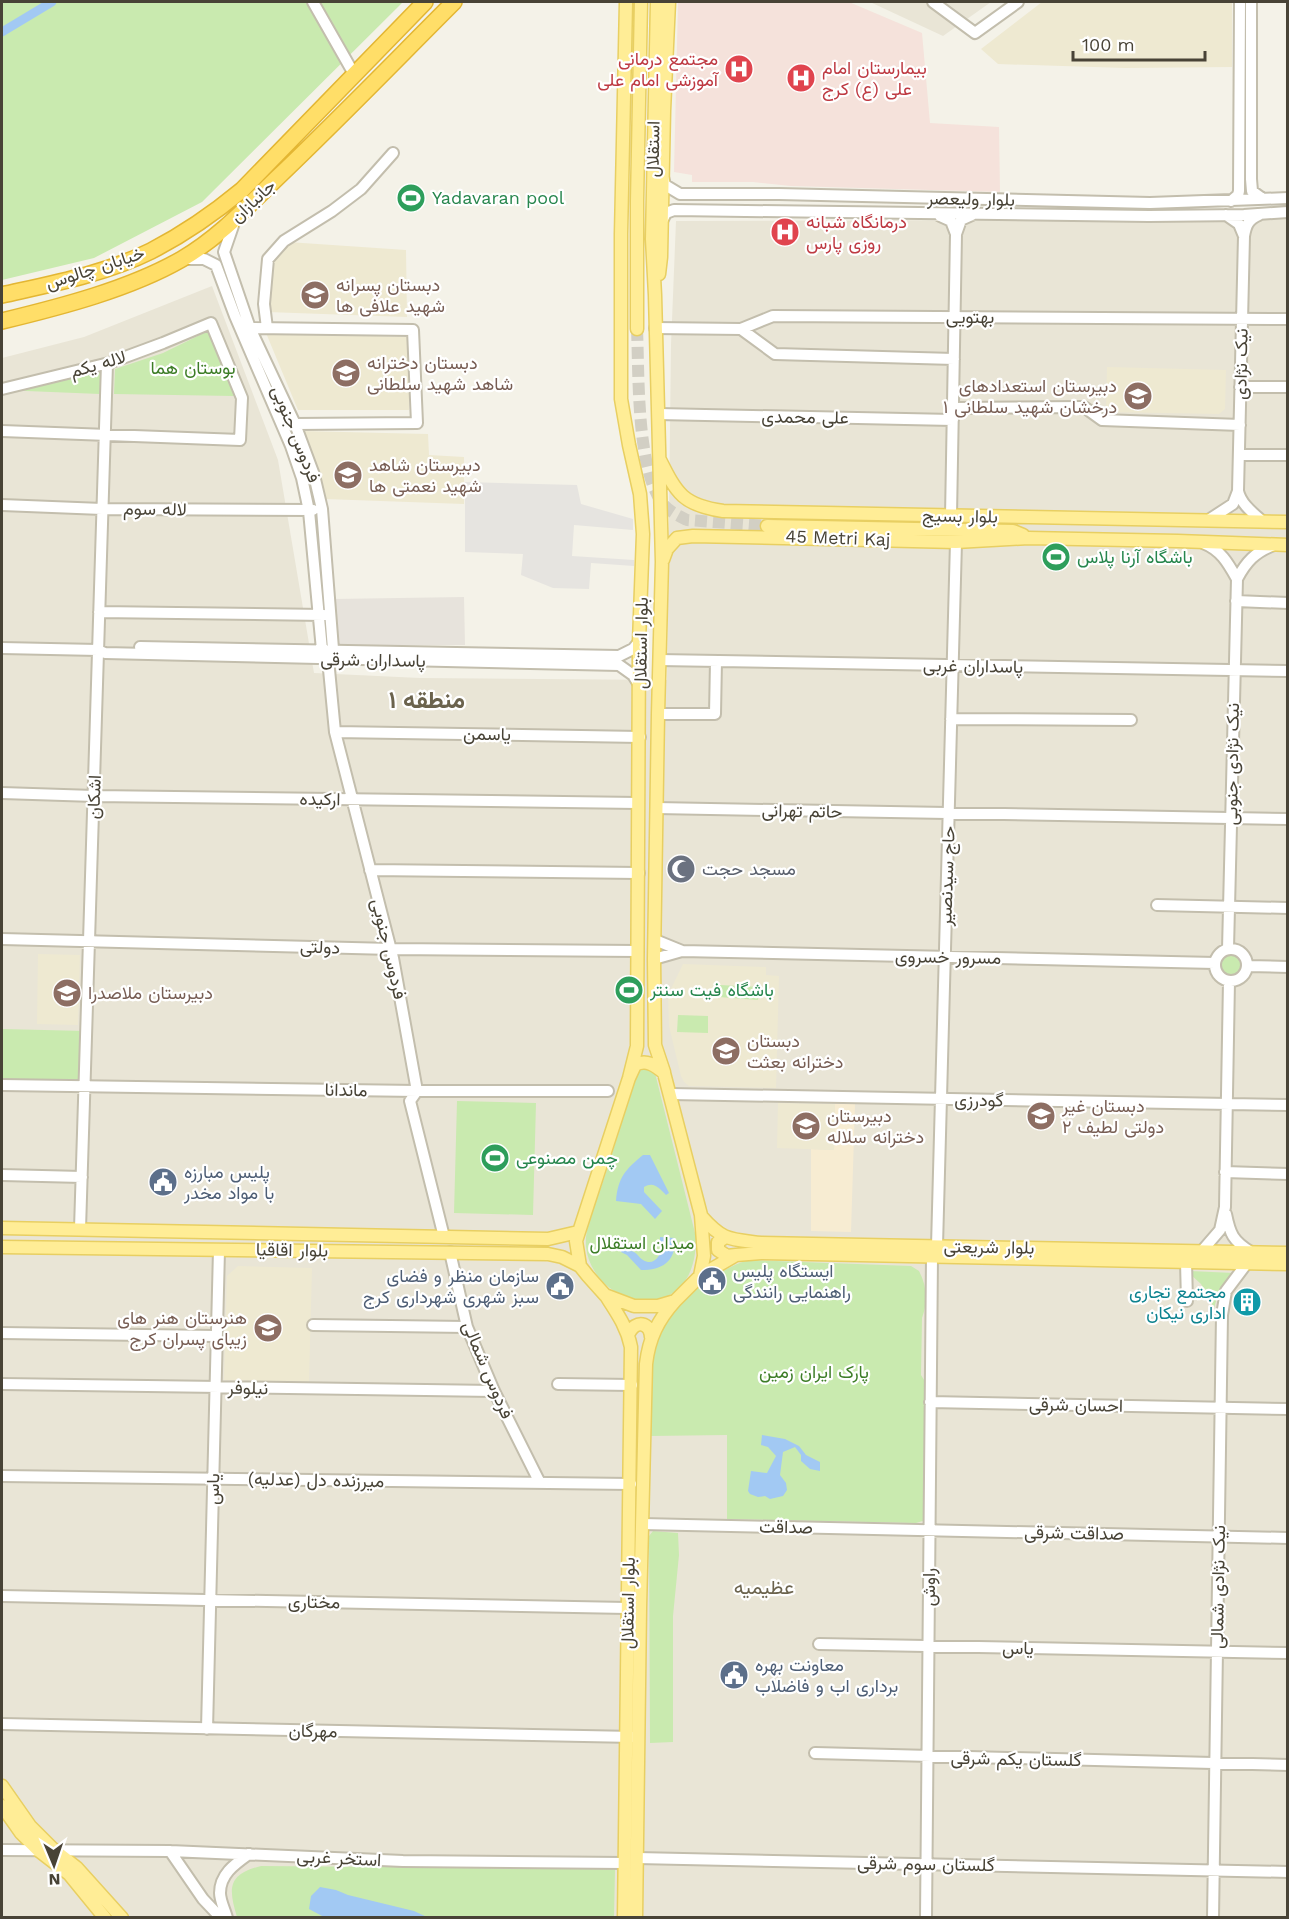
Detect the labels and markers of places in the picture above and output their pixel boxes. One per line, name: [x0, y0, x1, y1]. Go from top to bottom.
place label: مجتمع درمانی آموزشی امام علی: [597, 48, 720, 92]
hospital icon: مجتمع درمانی آموزشی امام علی: [723, 53, 755, 85]
place label: بیمارستان امام علی (ع) کرج: [822, 57, 927, 101]
hospital icon: بیمارستان امام علی (ع) کرج: [785, 62, 817, 94]
sports icon: Yadavaran pool: [395, 182, 427, 214]
place label: Yadavaran pool: [432, 187, 565, 208]
place label: درمانگاه شبانه روزی پارس: [806, 211, 907, 255]
hospital icon: درمانگاه شبانه روزی پارس: [769, 216, 801, 248]
place label: دبستان پسرانه شهید علافی ها: [336, 274, 445, 317]
school or university icon: دبستان پسرانه شهید علافی ها: [299, 279, 331, 311]
place label: دبستان دخترانه شاهد شهید سلطانی: [367, 352, 513, 395]
school or university icon: دبستان دخترانه شاهد شهید سلطانی: [330, 357, 362, 389]
place label: دبیرستان استعدادهای درخشان شهید سلطانی ۱: [943, 375, 1117, 418]
school or university icon: دبیرستان استعدادهای درخشان شهید سلطانی ۱: [1122, 380, 1154, 412]
place label: دبیرستان شاهد شهید نعمتی ها: [369, 454, 482, 497]
school or university icon: دبیرستان شاهد شهید نعمتی ها: [332, 459, 364, 491]
sports icon: باشگاه آرنا پلاس: [1040, 541, 1072, 573]
place label: باشگاه آرنا پلاس: [1077, 546, 1192, 569]
mosque icon: مسجد حجت: [665, 853, 697, 885]
place label: مسجد حجت: [702, 858, 796, 879]
sports icon: باشگاه فیت سنتر: [613, 974, 645, 1006]
school or university icon: دبیرستان ملاصدرا: [51, 977, 83, 1009]
place label: باشگاه فیت سنتر: [649, 979, 774, 1001]
place label: دبیرستان ملاصدرا: [88, 982, 213, 1004]
place label: دبستان دخترانه بعثت: [747, 1030, 843, 1073]
school or university icon: دبستان دخترانه بعثت: [710, 1035, 742, 1067]
place label: دبستان غیر دولتی لطیف ۲: [1061, 1095, 1164, 1138]
school or university icon: دبستان غیر دولتی لطیف ۲: [1025, 1100, 1057, 1132]
place label: دبیرستان دخترانه سلاله: [827, 1105, 924, 1148]
school or university icon: دبیرستان دخترانه سلاله: [790, 1110, 822, 1142]
sports icon: چمن مصنوعی: [479, 1142, 511, 1174]
place label: چمن مصنوعی: [516, 1147, 618, 1170]
place label: پلیس مبارزه با مواد مخدر: [183, 1161, 274, 1204]
public building icon: پلیس مبارزه با مواد مخدر: [147, 1166, 179, 1198]
place label: ایستگاه پلیس راهنمایی رانندگی: [733, 1260, 851, 1303]
place label: سازمان منظر و فضای سبز شهری شهرداری کرج: [363, 1265, 539, 1309]
public building icon: ایستگاه پلیس راهنمایی رانندگی: [696, 1265, 728, 1297]
public building icon: سازمان منظر و فضای سبز شهری شهرداری کرج: [544, 1270, 576, 1302]
place label: مجتمع تجاری اداری نیکان: [1129, 1281, 1226, 1324]
building icon: مجتمع تجاری اداری نیکان: [1231, 1286, 1263, 1318]
place label: هنرستان هنر های زیبای پسران کرج: [117, 1307, 247, 1351]
school or university icon: هنرستان هنر های زیبای پسران کرج: [252, 1312, 284, 1344]
place label: معاونت بهره برداری اب و فاضلاب: [755, 1654, 898, 1697]
public building icon: معاونت بهره برداری اب و فاضلاب: [718, 1659, 750, 1691]

